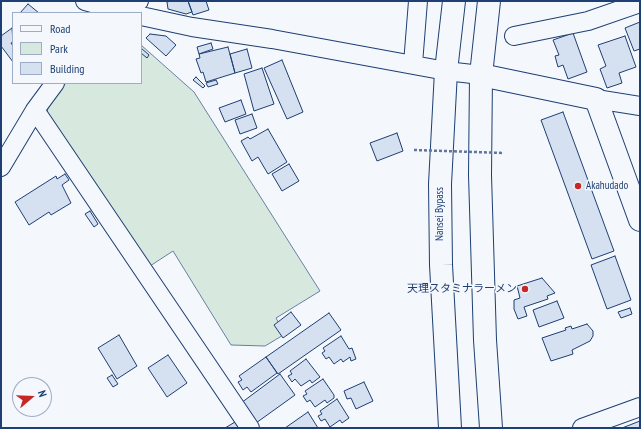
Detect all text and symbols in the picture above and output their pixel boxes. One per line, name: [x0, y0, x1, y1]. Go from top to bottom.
legend: [12, 12, 142, 84]
text: Road: [50, 21, 70, 36]
text: Park: [50, 41, 68, 56]
text: Building: [50, 61, 85, 76]
place label: Akahudado: [586, 179, 628, 193]
marker: Akahudado: [573, 181, 583, 191]
street label: Nansei Bypass: [433, 187, 447, 241]
place label: 天理スタミナラーメン: [407, 282, 517, 296]
marker: 天理スタミナラーメン: [520, 284, 530, 294]
north arrow: [12, 377, 52, 417]
text: N: [35, 388, 50, 399]

